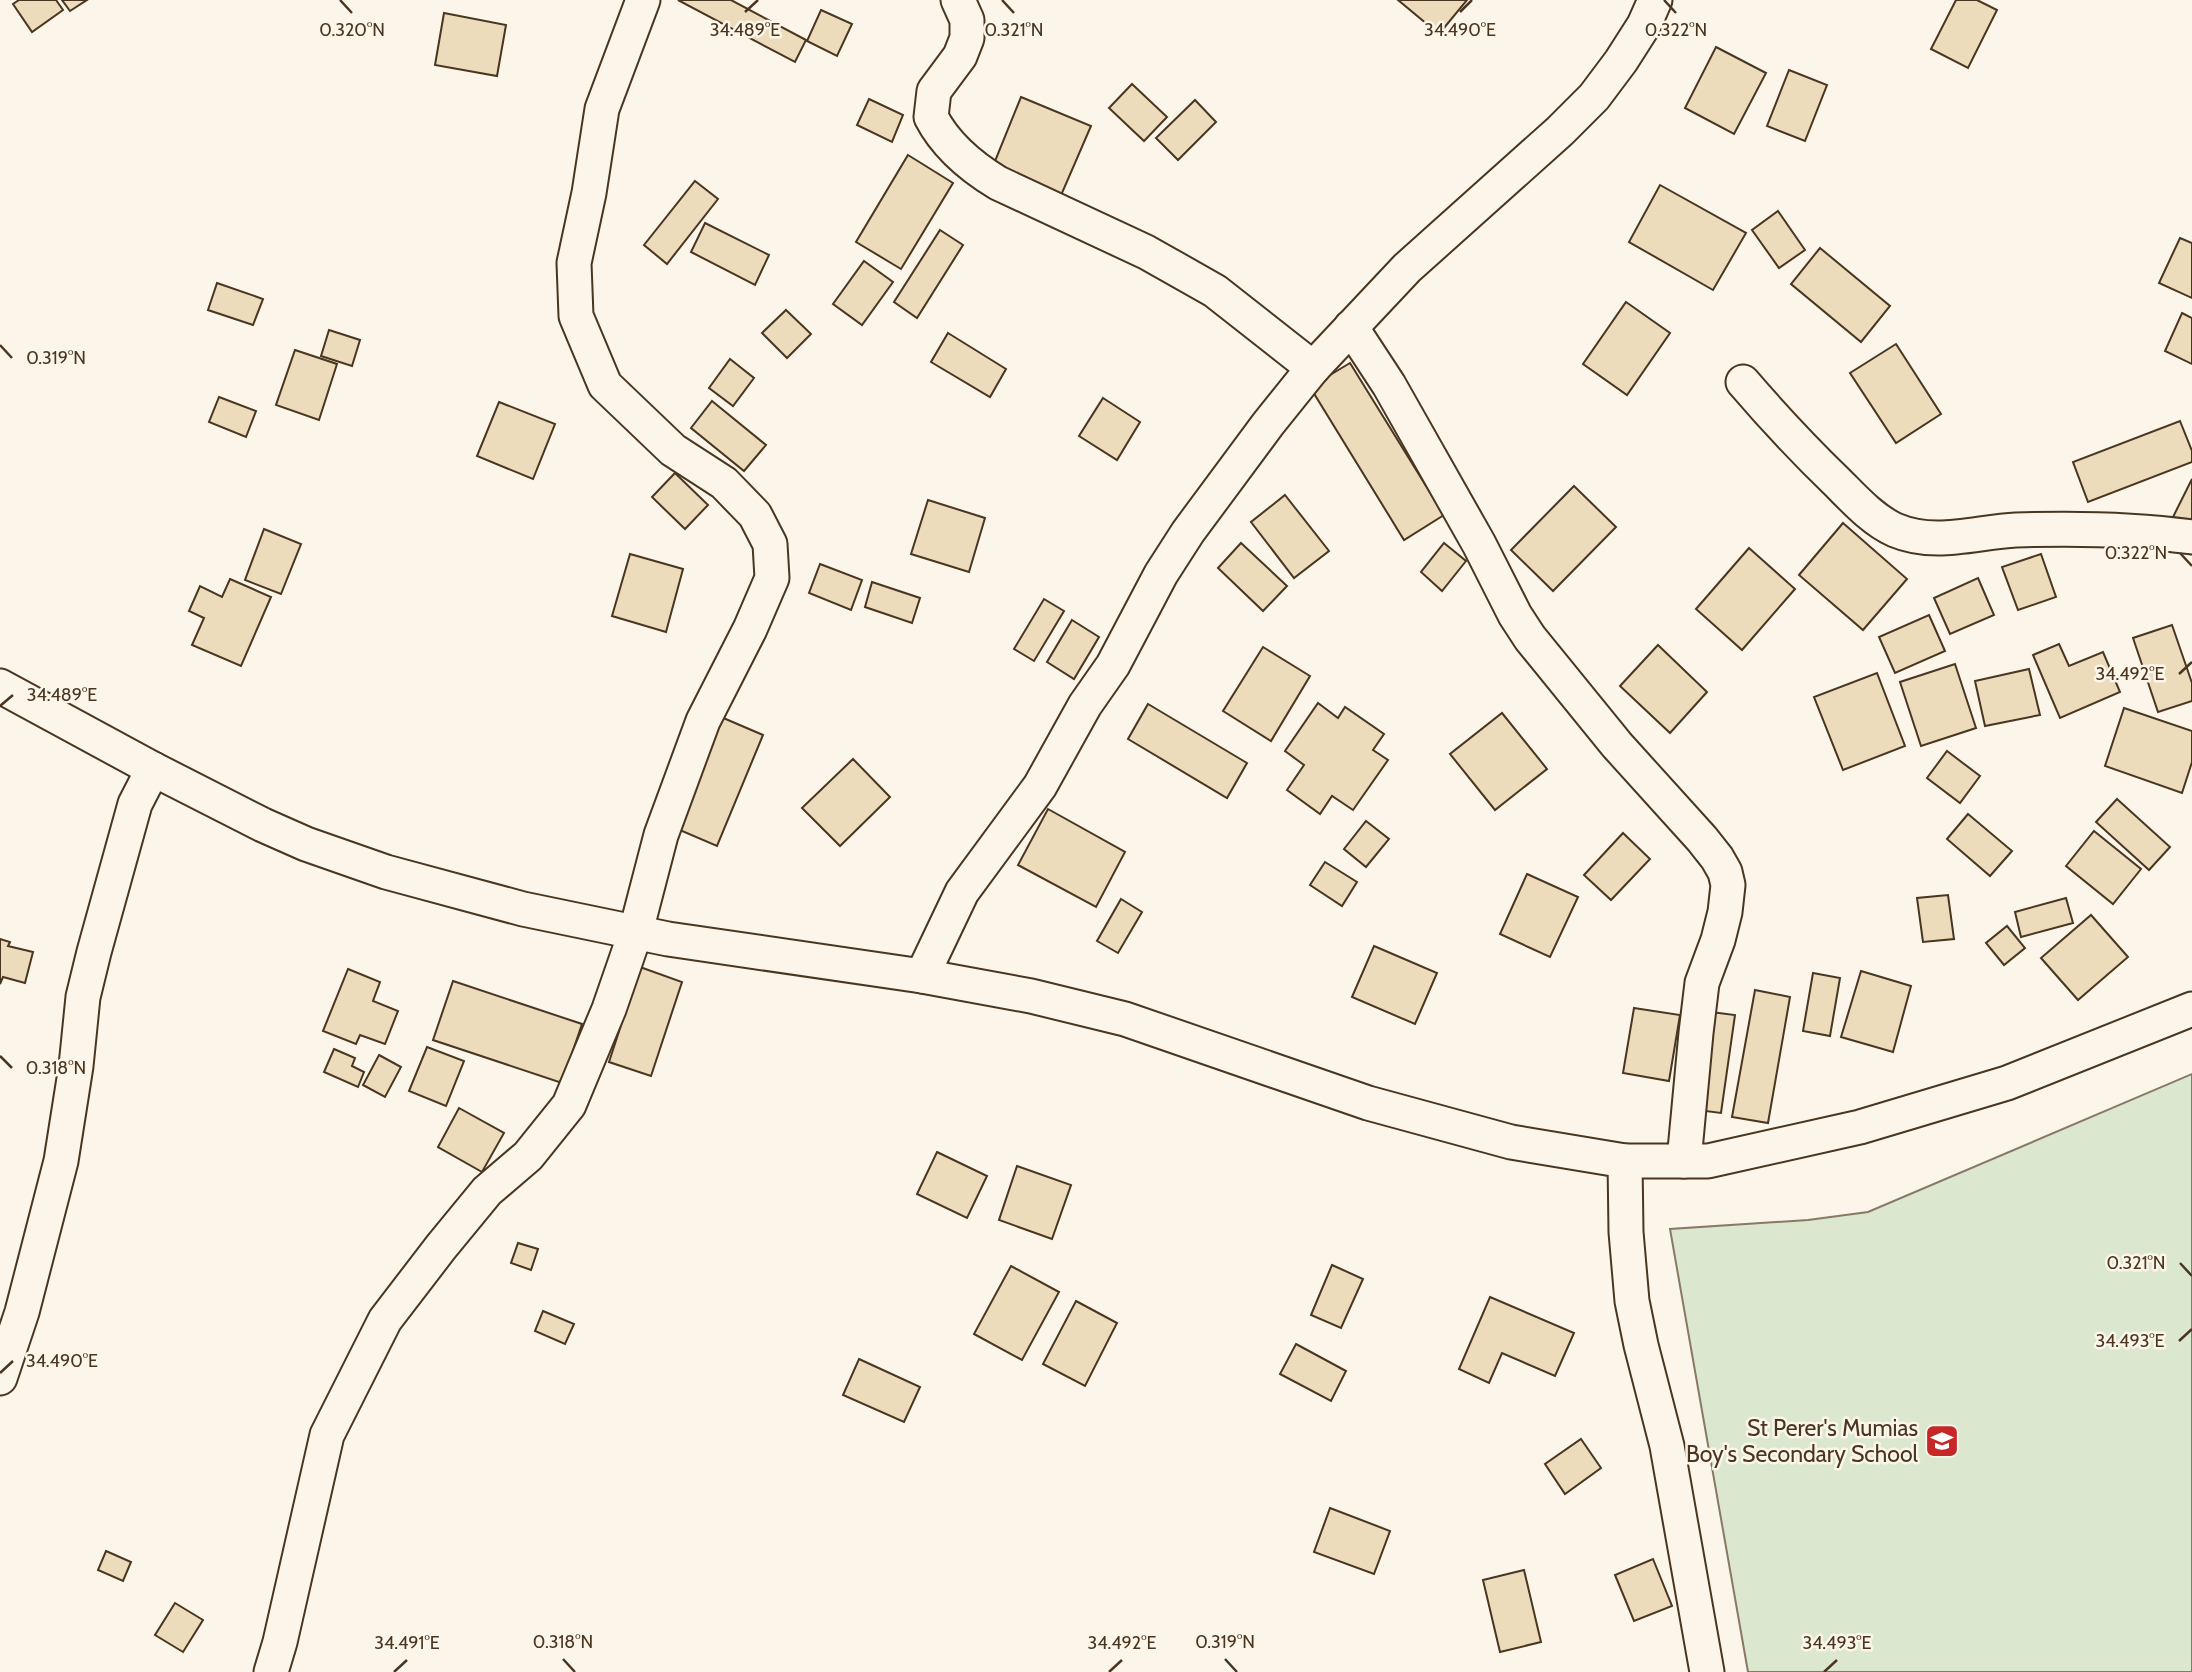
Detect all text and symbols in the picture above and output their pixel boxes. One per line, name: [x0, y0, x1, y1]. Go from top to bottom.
text: 0.320°N: [319, 19, 385, 41]
text: 34.489°E: [710, 19, 780, 41]
text: 0.321°N: [985, 19, 1043, 41]
text: 34.490°E: [1424, 19, 1496, 41]
text: 0.322°N: [1645, 19, 1707, 41]
text: 0.319°N: [26, 347, 86, 369]
text: 0.322°N: [2105, 542, 2167, 564]
text: 34.492°E: [2096, 663, 2164, 685]
text: 34.489°E: [27, 684, 97, 706]
text: 0.318°N: [26, 1057, 86, 1079]
text: 0.321°N: [2107, 1252, 2165, 1274]
text: 34.493°E: [2095, 1330, 2165, 1352]
text: 34.490°E: [26, 1350, 98, 1372]
place label: St Perer's Mumias Boy's Secondary School: [1686, 1414, 1919, 1468]
school or university icon: St Perer's Mumias Boy's Secondary School: [1923, 1422, 1961, 1460]
text: 0.318°N: [533, 1631, 593, 1653]
text: 0.319°N: [1195, 1631, 1255, 1653]
text: 34.491°E: [374, 1632, 440, 1654]
text: 34.492°E: [1088, 1632, 1156, 1654]
text: 34.493°E: [1802, 1632, 1872, 1654]

